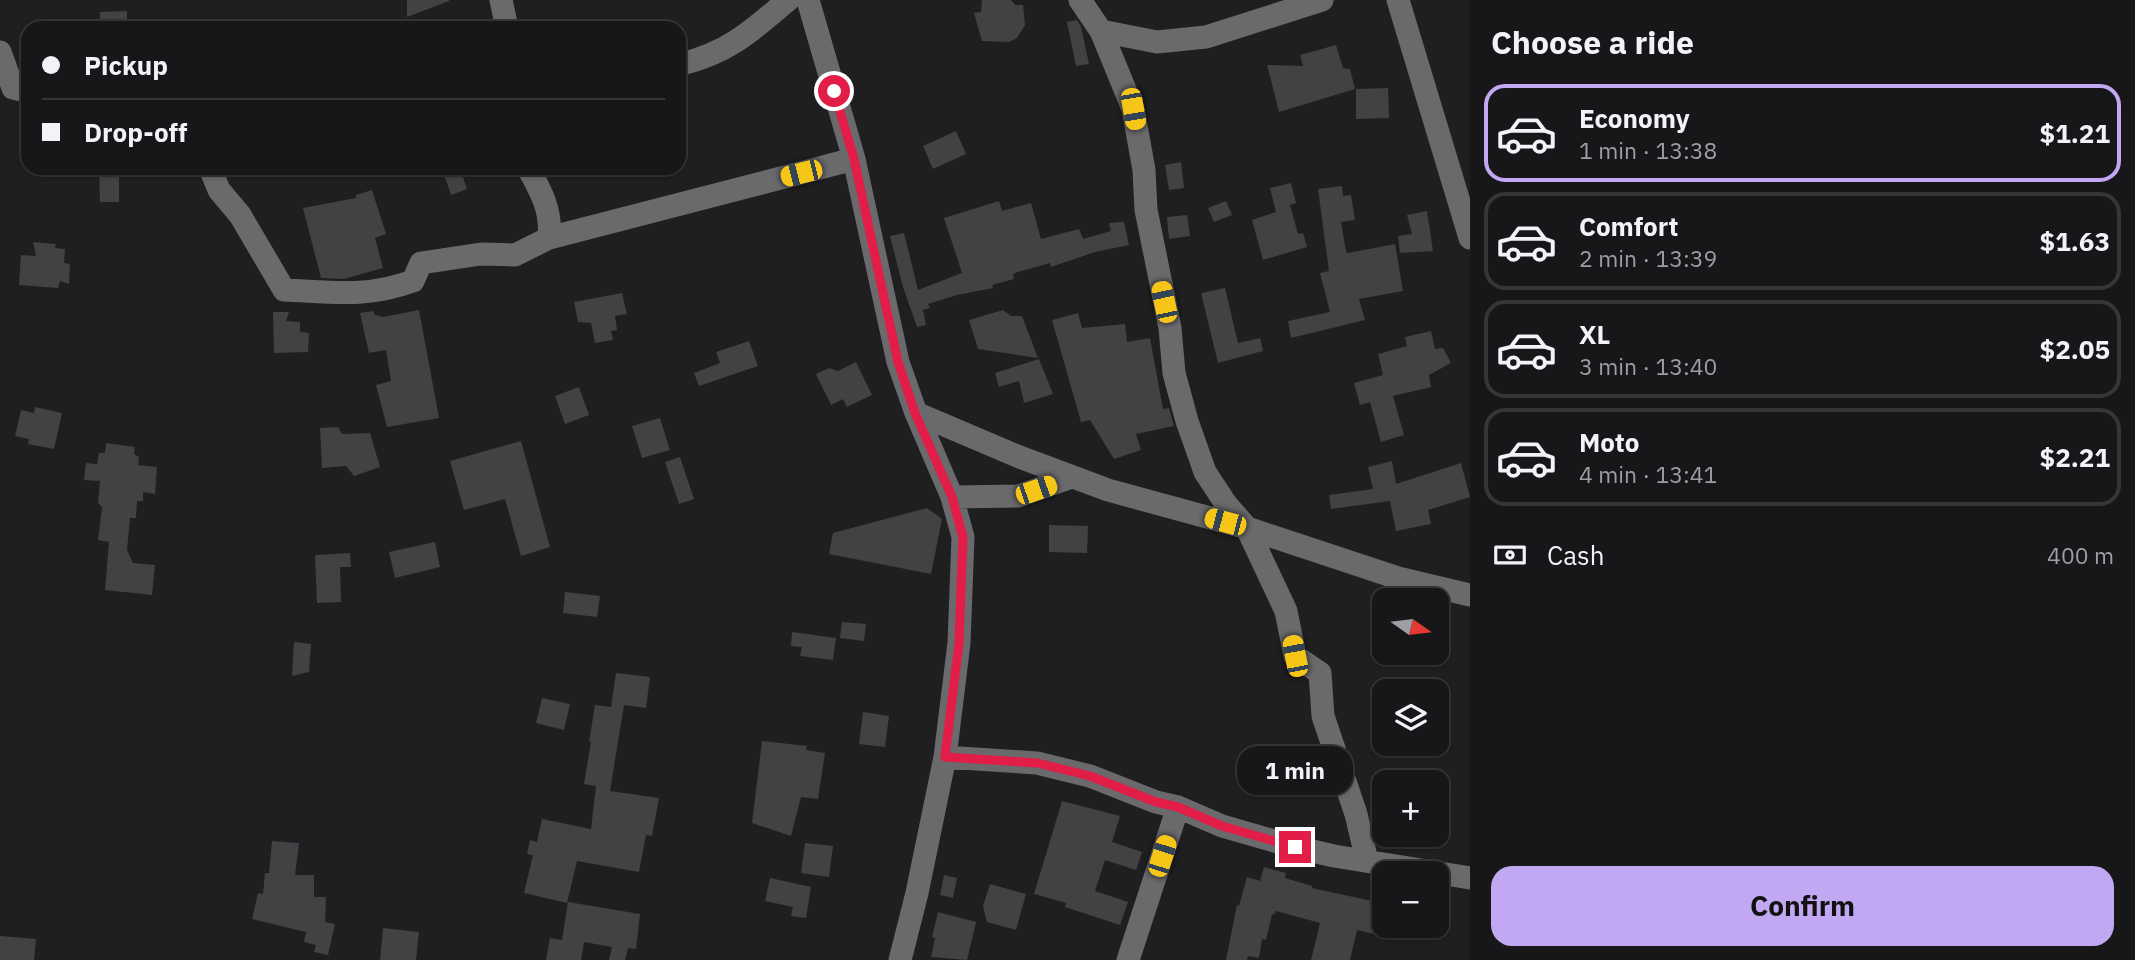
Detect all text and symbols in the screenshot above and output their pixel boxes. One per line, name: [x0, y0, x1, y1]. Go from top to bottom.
text: Choose a ride: [1491, 21, 1694, 63]
text: Pickup: [84, 48, 168, 82]
route start: [818, 75, 850, 107]
car: [1120, 86, 1147, 132]
text: Economy: [1579, 101, 1690, 135]
icon: car: [1495, 102, 1558, 165]
text: Drop-off: [84, 115, 187, 149]
text: $1.21: [2040, 116, 2110, 150]
text: 1 min · 13:38: [1579, 135, 1717, 165]
car: [779, 158, 824, 188]
text: Comfort: [1579, 209, 1678, 243]
icon: car: [1495, 210, 1558, 273]
text: $1.63: [2040, 224, 2110, 258]
text: 2 min · 13:39: [1579, 243, 1717, 273]
car: [1150, 279, 1179, 325]
text: XL: [1579, 317, 1610, 351]
icon: car: [1495, 318, 1558, 381]
text: $2.05: [2040, 332, 2110, 366]
text: 3 min · 13:40: [1579, 351, 1717, 381]
text: Moto: [1579, 425, 1639, 459]
icon: car: [1495, 426, 1558, 489]
text: $2.21: [2040, 440, 2110, 474]
text: 4 min · 13:41: [1579, 459, 1717, 489]
car: [1013, 473, 1060, 507]
car: [1202, 506, 1249, 538]
icon: cash: [1491, 536, 1529, 574]
text: Cash: [1547, 538, 1604, 572]
text: 400 m: [2047, 540, 2114, 570]
north arrow: [1372, 588, 1449, 665]
map controls: [1372, 588, 1449, 938]
car: [1281, 633, 1310, 679]
button: layers: [1372, 679, 1449, 756]
callout: 1 min: [1237, 746, 1353, 794]
text: 1 min: [1265, 755, 1325, 785]
button: +: [1372, 770, 1449, 847]
route end: [1279, 831, 1311, 863]
car: [1146, 833, 1179, 879]
button: −: [1372, 861, 1449, 938]
button: Confirm: [1491, 866, 2114, 946]

